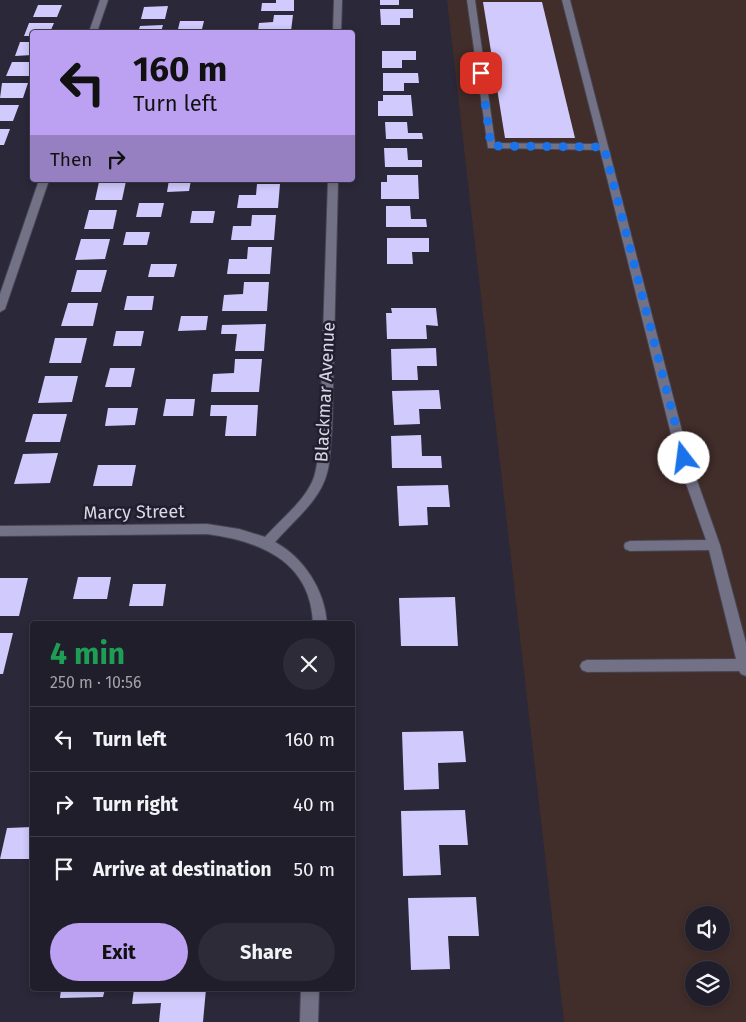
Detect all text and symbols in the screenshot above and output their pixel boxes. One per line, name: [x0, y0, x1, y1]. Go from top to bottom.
text: 160 m: [133, 48, 227, 90]
icon: left: [50, 50, 115, 115]
pin: [460, 52, 502, 94]
icon: arrive: [467, 59, 495, 87]
text: Turn left: [133, 90, 217, 117]
icon: right: [102, 145, 130, 173]
text: Then: [50, 148, 92, 171]
street label: Blackmar Avenue: [310, 321, 340, 463]
position arrow: [657, 431, 709, 483]
street label: Marcy Street: [83, 500, 185, 524]
text: 4 min: [50, 636, 125, 672]
button: close: [283, 638, 335, 690]
text: 250 m · 10:56: [50, 673, 141, 692]
icon: left: [50, 725, 78, 753]
text: Turn left: [93, 728, 167, 751]
text: 160 m: [285, 728, 335, 751]
icon: right: [50, 790, 78, 818]
text: Turn right: [93, 793, 178, 816]
text: 40 m: [293, 793, 335, 816]
icon: arrive: [50, 855, 78, 883]
text: Arrive at destination: [93, 858, 272, 881]
text: 50 m: [294, 858, 335, 881]
map controls: [685, 906, 730, 1006]
button: sound: [685, 906, 730, 951]
button: Exit: [50, 923, 188, 981]
button: Share: [198, 923, 335, 981]
button: layers: [685, 961, 730, 1006]

